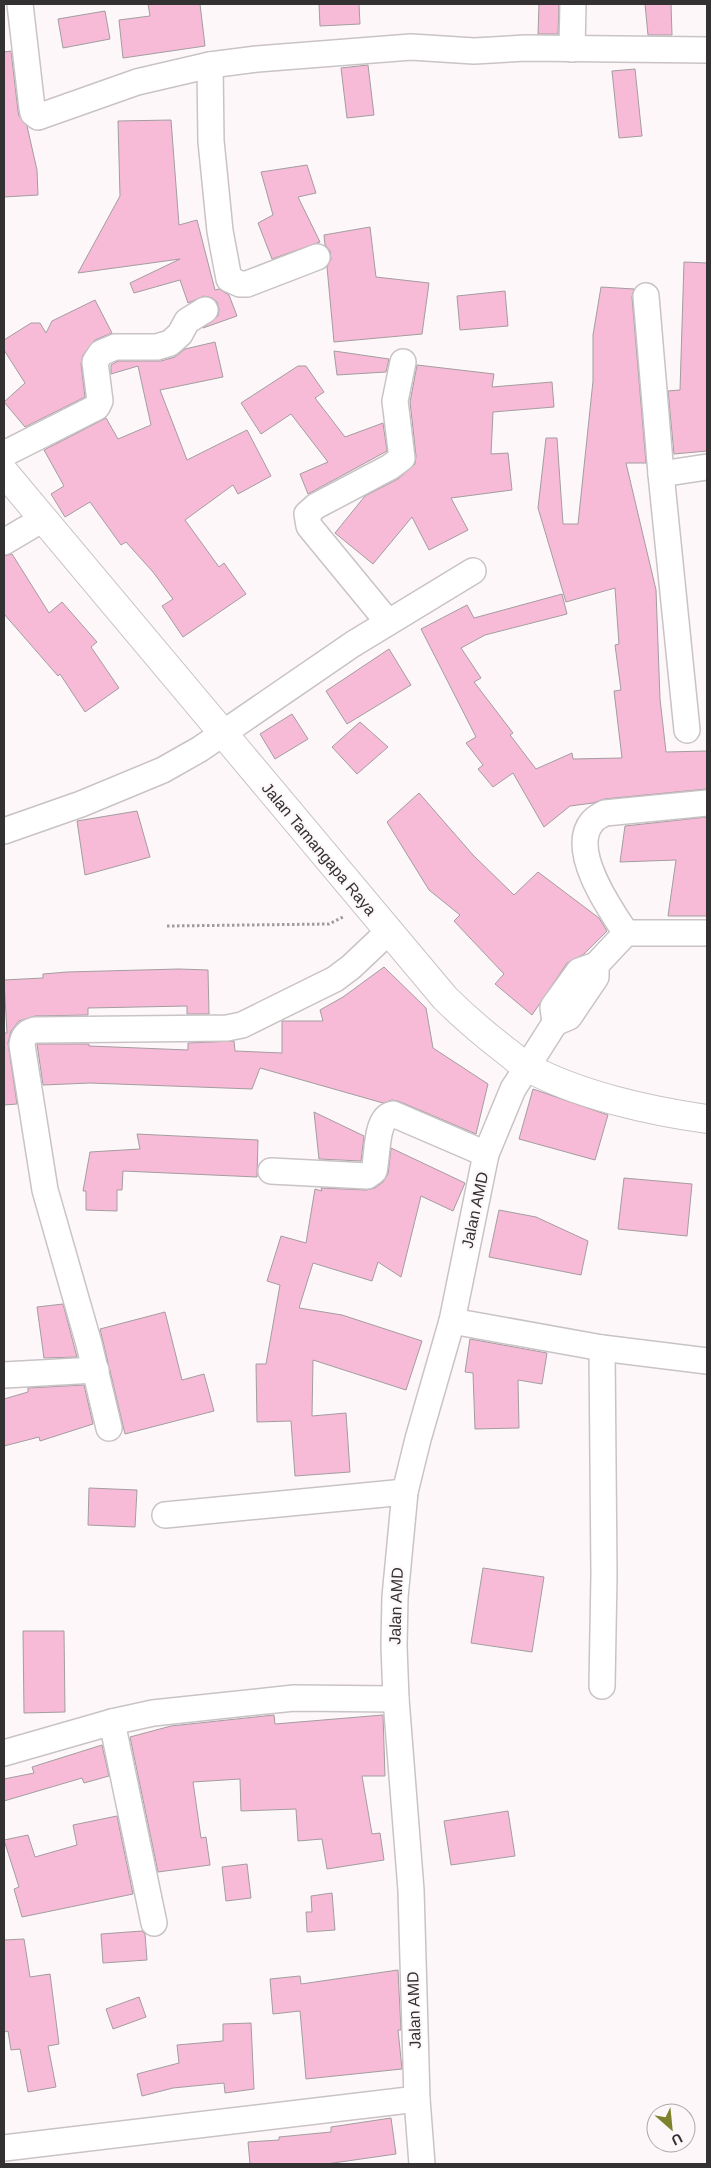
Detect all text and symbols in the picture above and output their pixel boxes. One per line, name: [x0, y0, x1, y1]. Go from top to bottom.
street label: Jalan Tamangapa Raya: [259, 779, 380, 919]
street label: Jalan AMD: [459, 1170, 491, 1250]
street label: Jalan AMD: [386, 1567, 406, 1645]
street label: Jalan AMD: [404, 1971, 424, 2049]
north arrow: [646, 2103, 696, 2153]
text: U: [669, 2130, 685, 2149]

